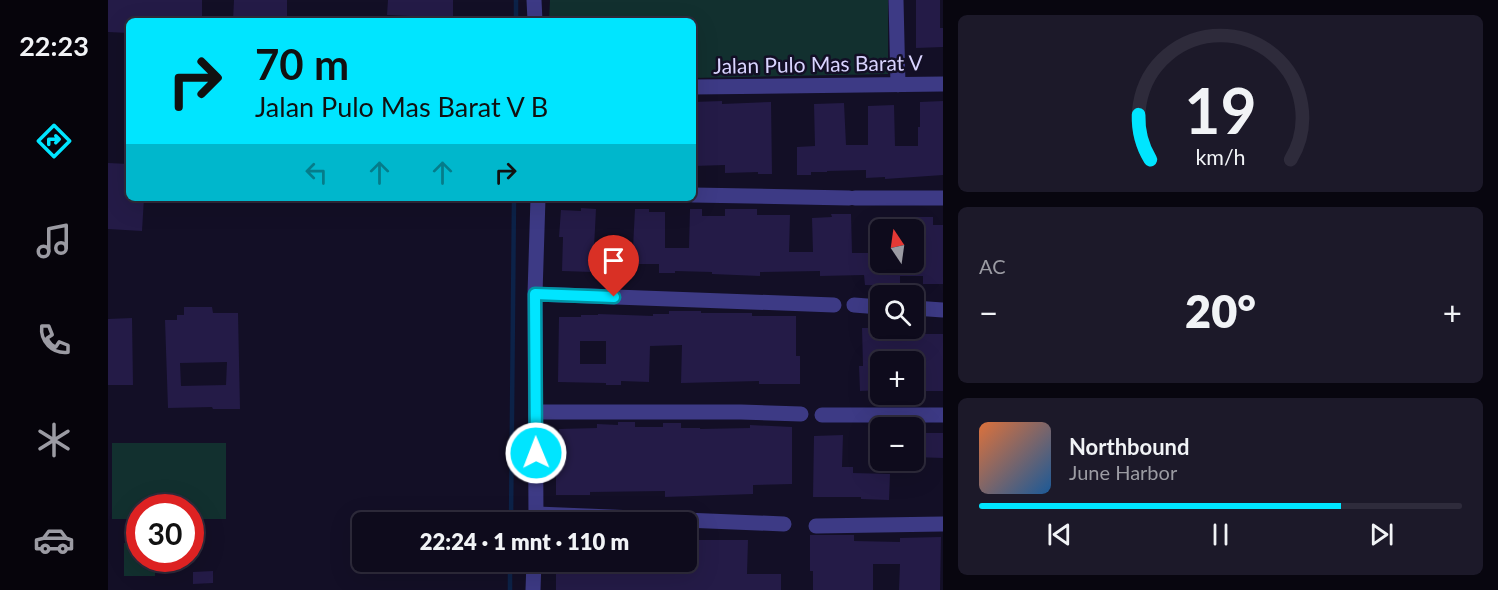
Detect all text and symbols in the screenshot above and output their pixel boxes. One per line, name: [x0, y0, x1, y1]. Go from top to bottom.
text: 22:23: [19, 29, 89, 62]
text: 70 m: [255, 39, 349, 89]
icon: right: [156, 42, 234, 120]
street label: Jalan Pulo Mas Barat V: [713, 49, 924, 78]
text: 19: [1184, 73, 1257, 148]
text: Jalan Pulo Mas Barat V B: [255, 90, 548, 123]
icon: directions: [33, 120, 75, 162]
text: km/h: [1195, 145, 1246, 171]
icon: left: [300, 156, 333, 189]
icon: ahead: [363, 156, 396, 189]
icon: ahead: [426, 156, 459, 189]
icon: right: [489, 156, 522, 189]
north arrow: [870, 219, 924, 273]
map controls: [870, 219, 924, 471]
icon: music: [33, 220, 75, 262]
pin: [588, 235, 639, 297]
icon: arrive: [597, 244, 630, 277]
text: AC: [979, 254, 1006, 278]
text: 20°: [1185, 284, 1256, 338]
button: search: [870, 285, 924, 339]
text: −: [979, 292, 998, 332]
text: +: [1443, 292, 1462, 332]
icon: phone: [33, 319, 75, 361]
button: +: [870, 351, 924, 405]
button: −: [870, 417, 924, 471]
icon: climate: [33, 419, 75, 461]
position arrow: [504, 421, 568, 485]
text: Northbound: [1069, 433, 1189, 460]
text: June Harbor: [1069, 460, 1177, 484]
speed limit sign: 30: [126, 494, 204, 572]
icon: previous: [1043, 518, 1076, 551]
icon: pause: [1204, 518, 1237, 551]
icon: next: [1365, 518, 1398, 551]
icon: car: [33, 519, 75, 561]
text: 22:24 · 1 mnt · 110 m: [420, 528, 629, 555]

